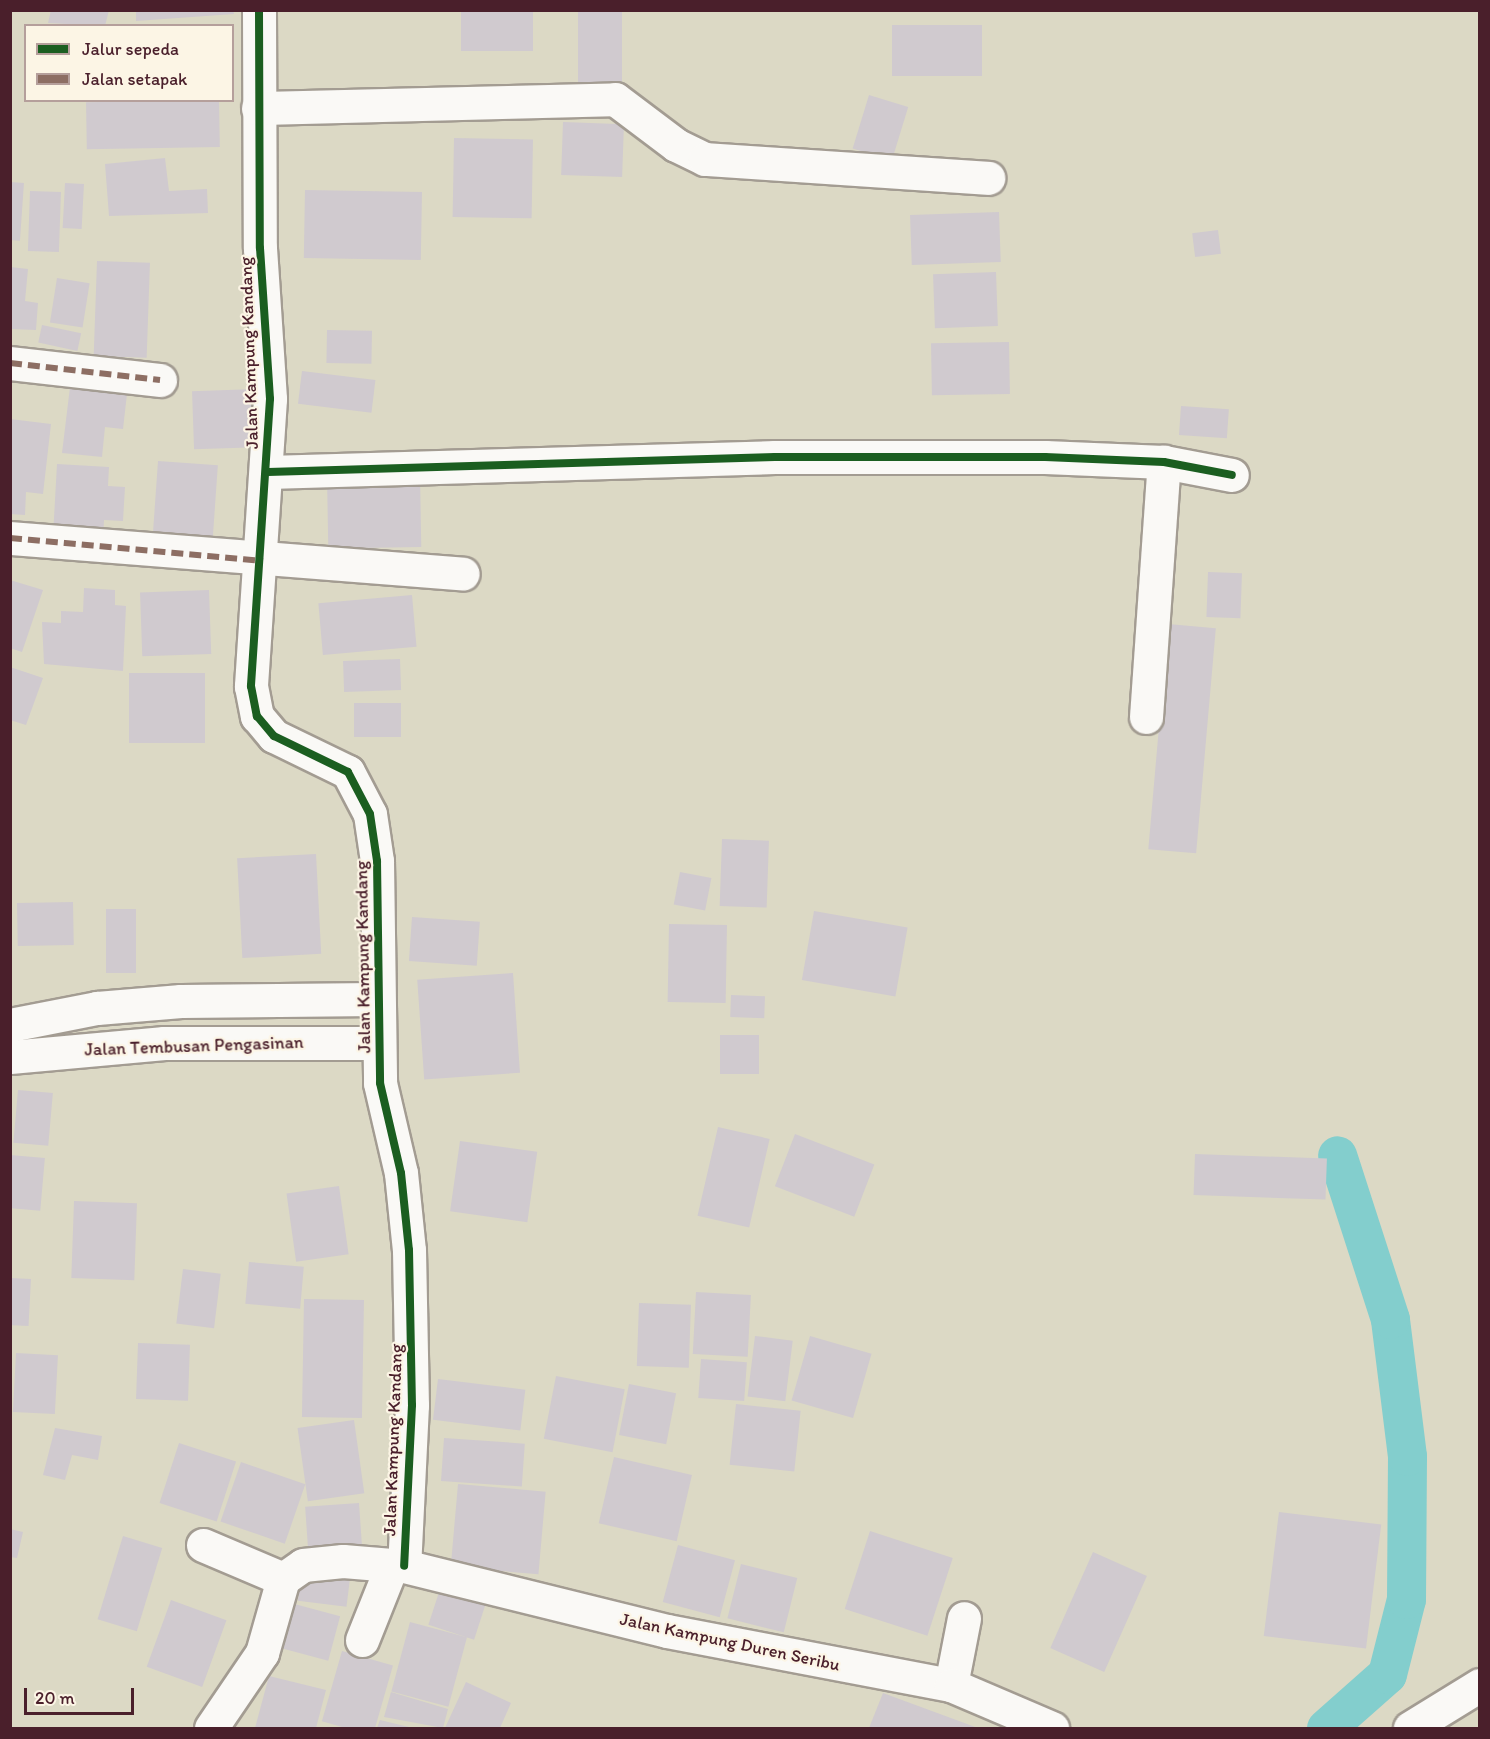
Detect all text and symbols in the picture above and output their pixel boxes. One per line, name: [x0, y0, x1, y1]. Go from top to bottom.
legend: [24, 24, 234, 102]
text: Jalur sepeda: [82, 38, 179, 60]
text: Jalan setapak: [82, 68, 187, 90]
street label: Jalan Kampung Kandang: [235, 256, 263, 450]
street label: Jalan Kampung Kandang: [351, 861, 375, 1053]
street label: Jalan Tembusan Pengasinan: [85, 1031, 303, 1061]
street label: Jalan Kampung Kandang: [379, 1343, 407, 1537]
street label: Jalan Kampung Duren Seribu: [618, 1608, 842, 1676]
scale bar: [27, 1676, 136, 1714]
text: 20 m: [35, 1687, 75, 1709]

